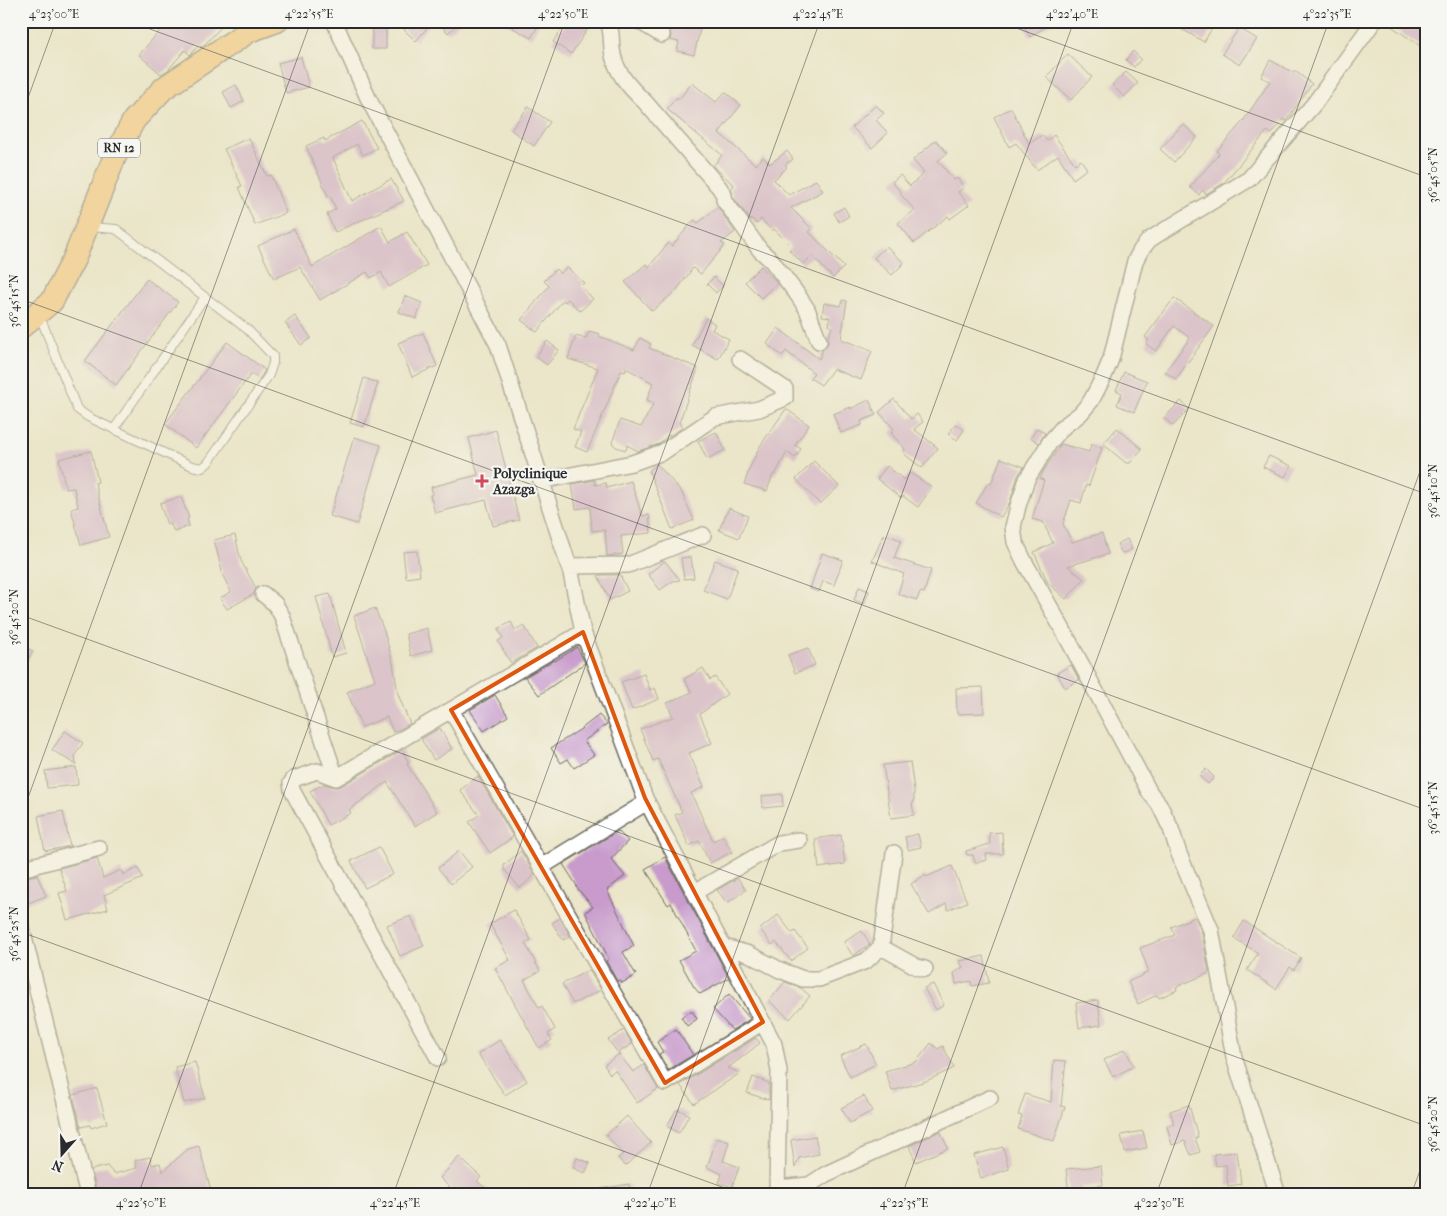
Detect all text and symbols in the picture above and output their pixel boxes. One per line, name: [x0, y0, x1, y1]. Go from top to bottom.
text: 4°23'00"E: [29, 7, 79, 21]
text: 4°22'55"E: [285, 7, 333, 21]
text: 4°22'50"E: [538, 7, 588, 21]
text: 4°22'45"E: [793, 7, 843, 21]
text: 4°22'40"E: [1046, 7, 1098, 21]
text: 4°22'35"E: [1303, 7, 1351, 21]
road number: RN 12: [98, 138, 140, 158]
text: 36°45'05"N: [1426, 147, 1440, 203]
text: 36°45'15"N: [7, 274, 21, 328]
text: 36°45'10"N: [1426, 464, 1440, 518]
place label: Polyclinique Azazga: [492, 465, 567, 498]
marker: Polyclinique Azazga: [475, 474, 489, 488]
text: 36°45'20"N: [7, 589, 21, 645]
text: 36°45'15"N: [1426, 781, 1440, 835]
text: 36°45'25"N: [7, 906, 21, 962]
text: 36°45'20"N: [1426, 1096, 1440, 1152]
north arrow: [38, 1128, 88, 1178]
text: N: [49, 1156, 66, 1176]
text: 4°22'50"E: [116, 1196, 166, 1210]
text: 4°22'45"E: [370, 1196, 420, 1210]
text: 4°22'40"E: [624, 1196, 676, 1210]
text: 4°22'35"E: [880, 1196, 928, 1210]
text: 4°22'30"E: [1134, 1196, 1184, 1210]

